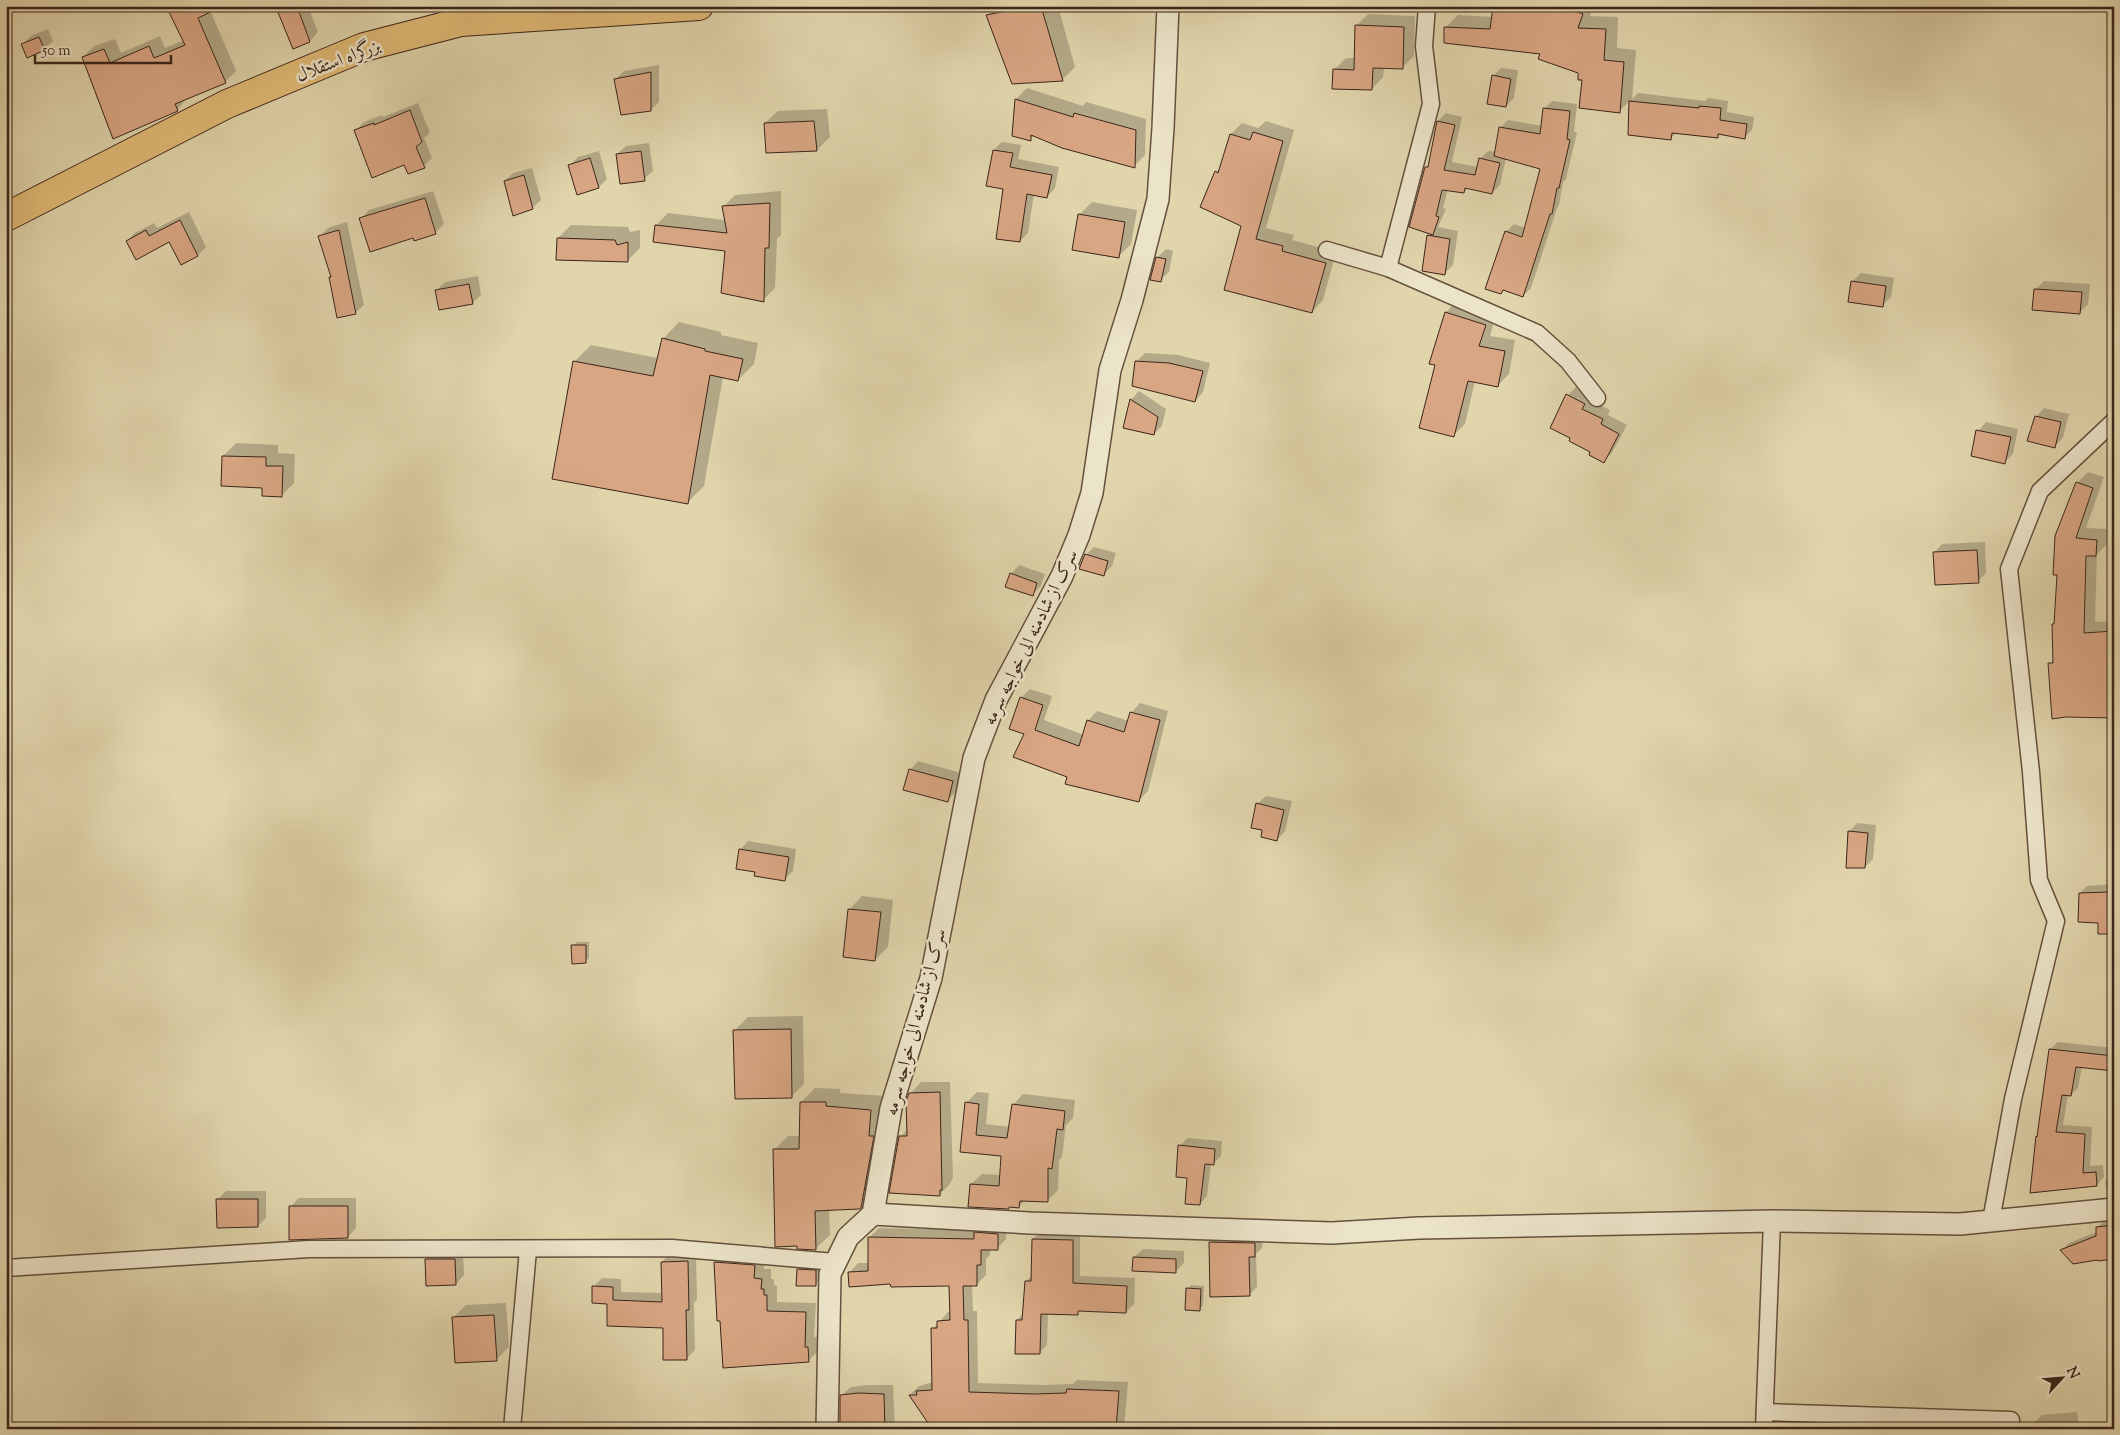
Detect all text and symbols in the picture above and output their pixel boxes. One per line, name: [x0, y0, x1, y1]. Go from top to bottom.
scale bar: [35, 32, 171, 64]
street label: بزرگراه استقلال: [292, 33, 385, 90]
text: 50 m: [41, 41, 71, 62]
street label: سرک از شادمنه الی خواجه سرمه: [978, 546, 1086, 730]
street label: سرک از شادمنه الی خواجه سرمه: [879, 926, 954, 1119]
north arrow: [2038, 1352, 2088, 1402]
text: N: [2060, 1364, 2083, 1383]

